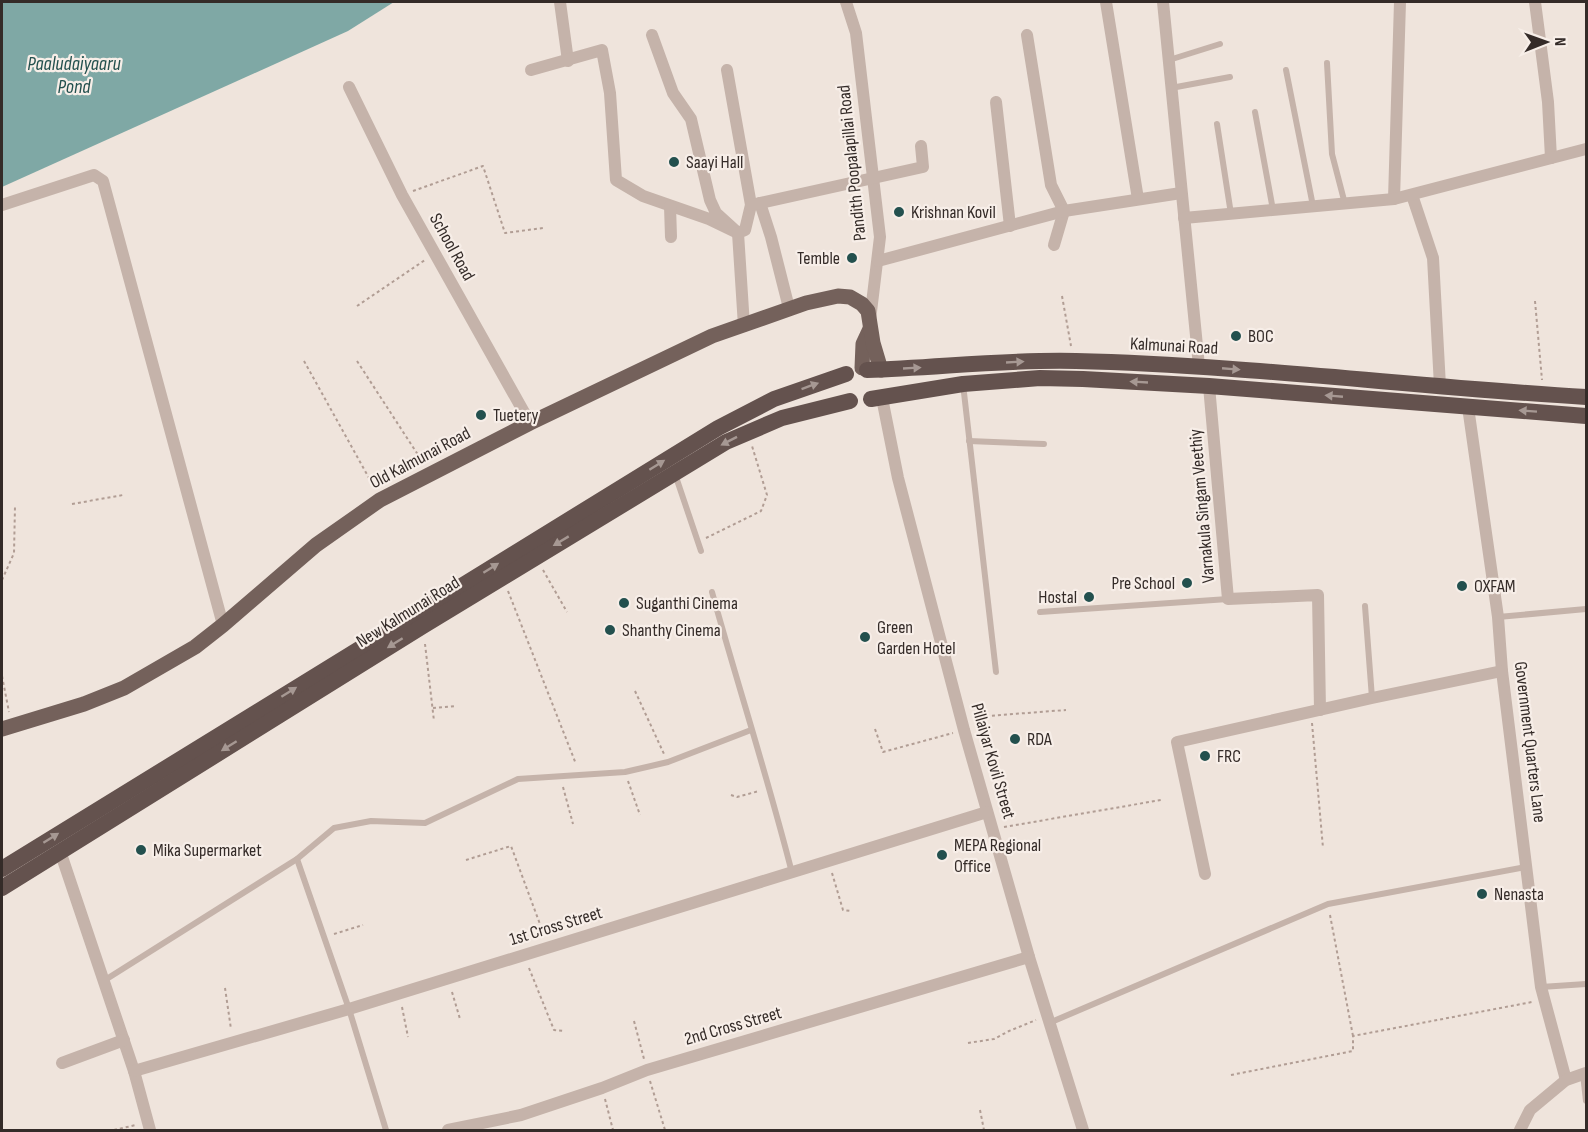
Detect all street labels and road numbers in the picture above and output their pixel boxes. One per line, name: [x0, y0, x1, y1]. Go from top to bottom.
street label: Pandith Poopalapillai Road: [833, 84, 871, 242]
street label: School Road: [425, 210, 479, 284]
street label: Kalmunai Road: [1129, 333, 1219, 359]
street label: Old Kalmunai Road: [366, 423, 474, 493]
street label: Varnakula Singam Veethiy: [1185, 428, 1219, 584]
street label: New Kalmunai Road: [353, 572, 463, 652]
street label: Government Quarters Lane: [1510, 660, 1550, 824]
street label: Pillaiyar Kovil Street: [966, 701, 1020, 822]
street label: 1st Cross Street: [507, 902, 605, 950]
street label: 2nd Cross Street: [682, 1002, 784, 1050]

